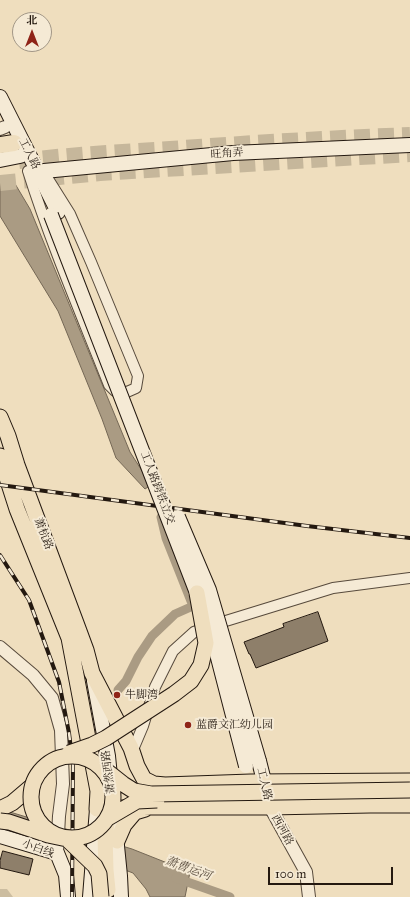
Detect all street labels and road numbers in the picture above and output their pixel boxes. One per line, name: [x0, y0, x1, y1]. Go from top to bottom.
street label: 工人路: [16, 136, 42, 172]
street label: 旺角弄: [210, 146, 244, 162]
street label: 工人路跨铁立交: [137, 450, 177, 526]
street label: 萧杭路: [31, 516, 55, 552]
street label: 萧然西路: [100, 749, 118, 795]
street label: 工人路: [254, 766, 274, 802]
street label: 西河路: [268, 812, 296, 848]
street label: 小白线: [20, 837, 56, 861]

